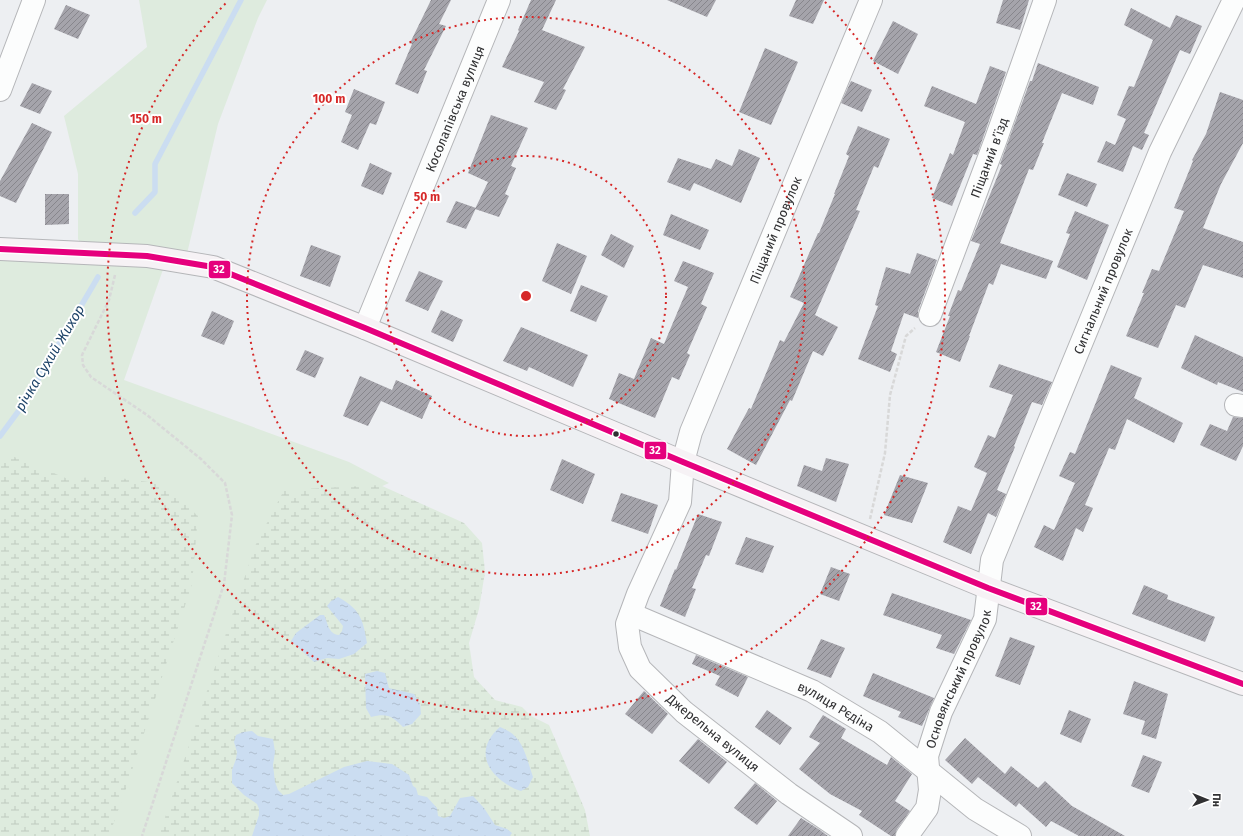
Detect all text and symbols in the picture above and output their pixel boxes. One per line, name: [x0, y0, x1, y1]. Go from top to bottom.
street label: Косолапівська вулиця: [422, 43, 487, 174]
text: 100 m: [313, 92, 345, 106]
text: 150 m: [130, 112, 162, 126]
street label: Піщаний в’їзд: [967, 115, 1011, 200]
street label: Піщаний провулок: [746, 174, 804, 286]
text: 50 m: [414, 190, 440, 204]
street label: Сигнальний провулок: [1070, 226, 1135, 356]
line badge: 32: [208, 260, 231, 279]
text: 32: [212, 263, 225, 276]
centre of rings: [519, 289, 533, 303]
water label: річка Сухий Жихор: [12, 302, 88, 414]
unlabelled marker: [611, 429, 621, 439]
line badge: 32: [644, 441, 667, 460]
text: 32: [648, 444, 661, 457]
line badge: 32: [1025, 597, 1048, 616]
text: 32: [1029, 600, 1042, 613]
street label: Основянський провулок: [922, 609, 994, 750]
street label: вулиця Рєдіна: [795, 678, 877, 734]
street label: Джерельна вулиця: [663, 690, 762, 775]
north arrow: [1187, 780, 1227, 820]
text: Пн: [1210, 793, 1223, 807]

